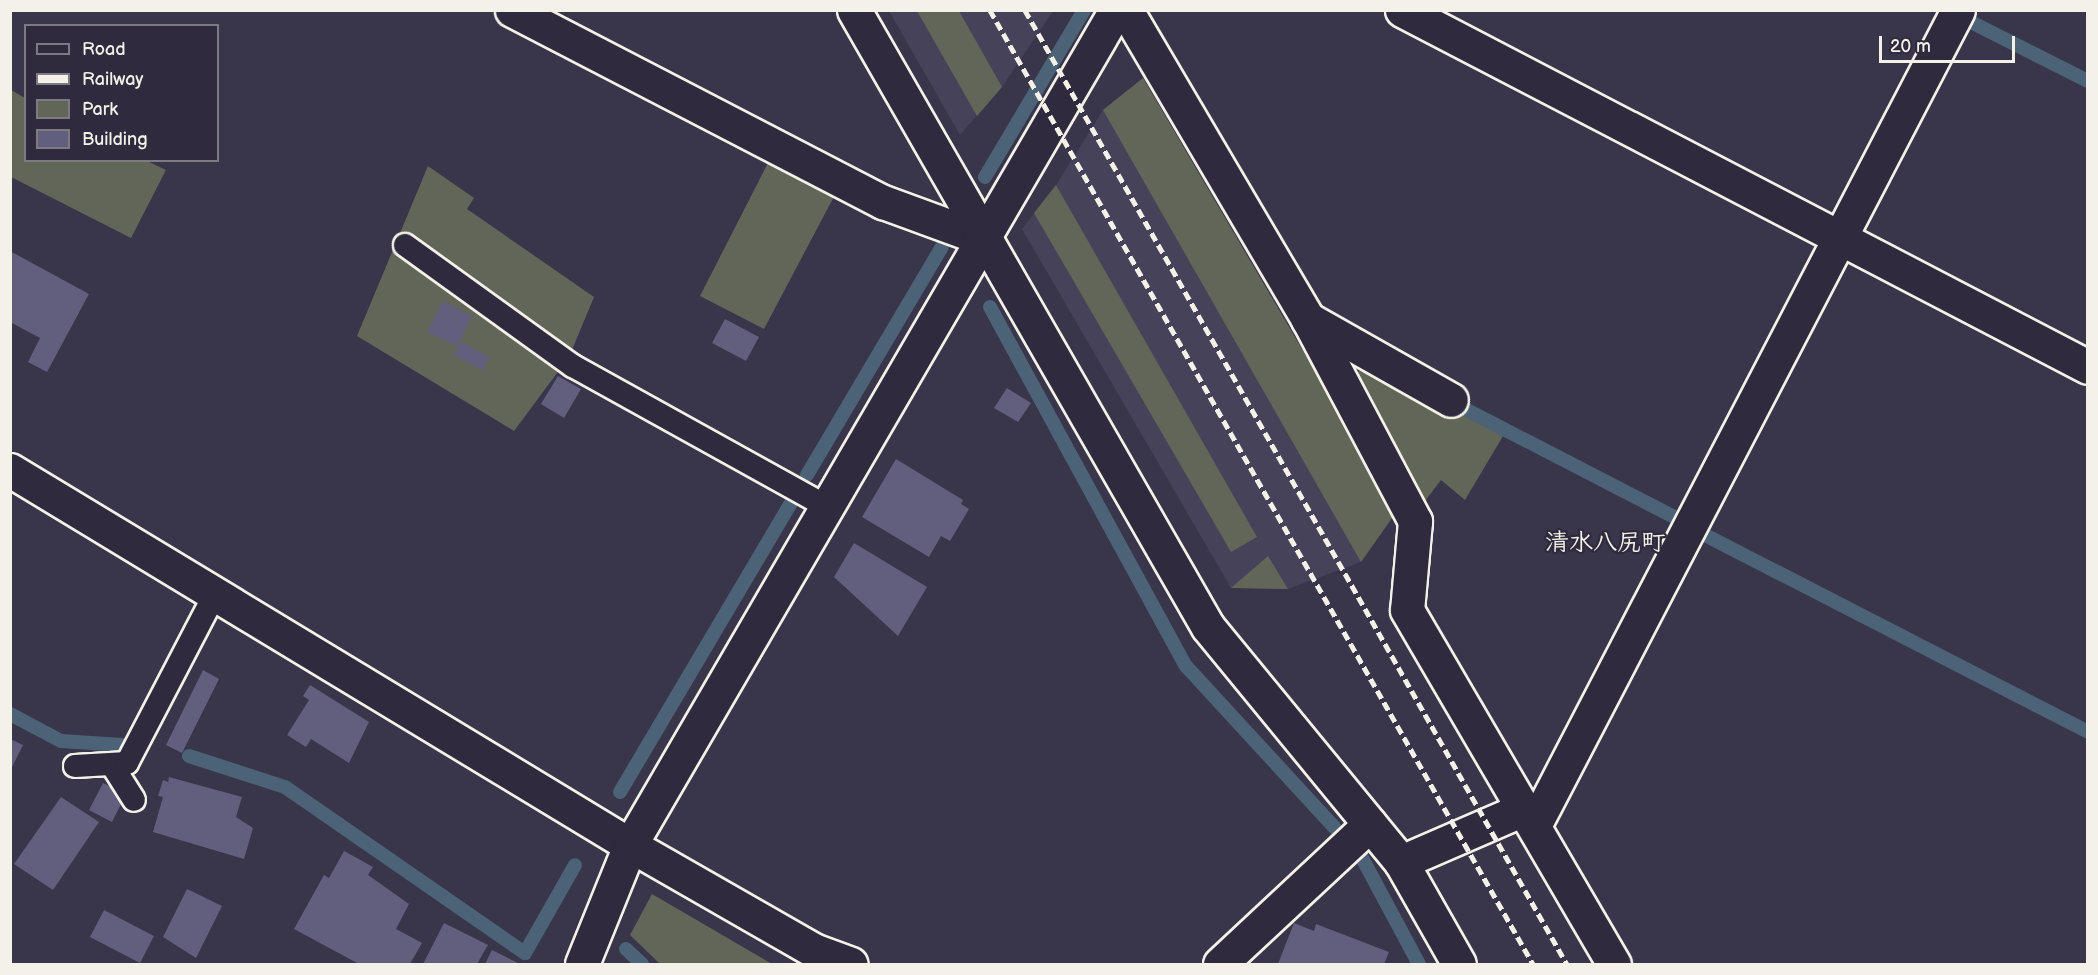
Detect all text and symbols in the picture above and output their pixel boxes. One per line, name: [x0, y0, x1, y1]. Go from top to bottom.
legend: [24, 24, 219, 162]
scale bar: [1882, 24, 2018, 62]
text: 20 m: [1890, 36, 1931, 57]
text: Road: [82, 39, 126, 60]
text: Railway: [82, 69, 144, 90]
text: Park: [82, 99, 118, 120]
text: Building: [82, 129, 148, 150]
district label: 清水八尻町: [1545, 529, 1665, 557]

